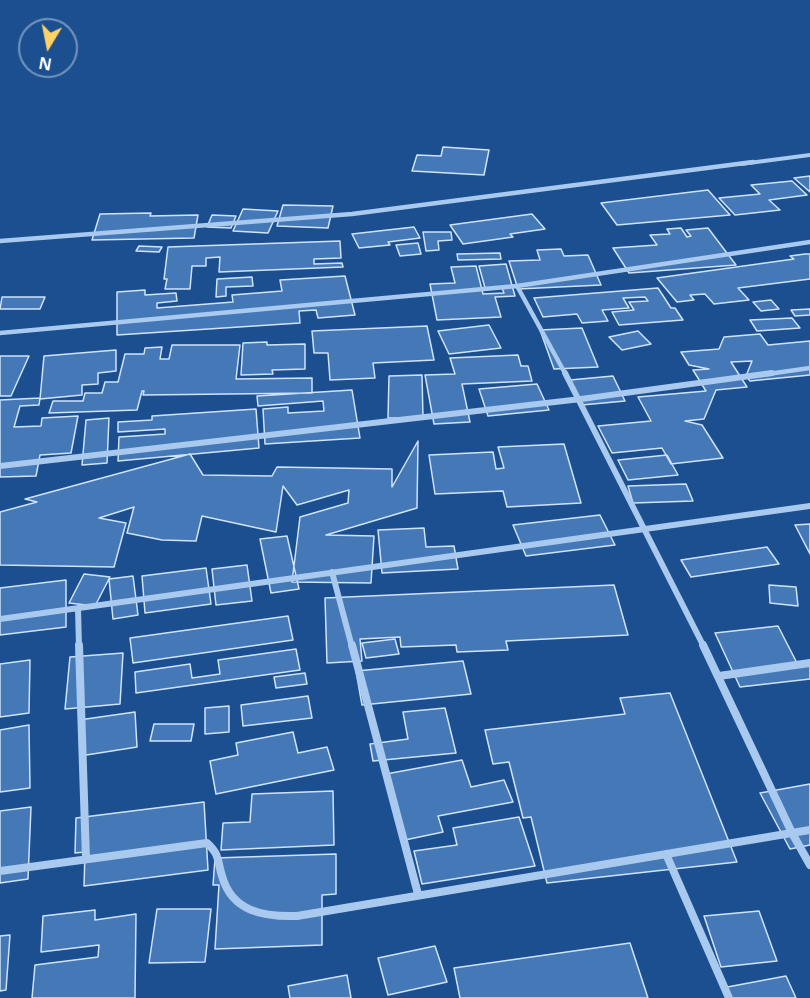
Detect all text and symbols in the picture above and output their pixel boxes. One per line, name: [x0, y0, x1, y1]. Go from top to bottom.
north arrow: [18, 18, 78, 78]
text: N: [37, 52, 54, 76]

